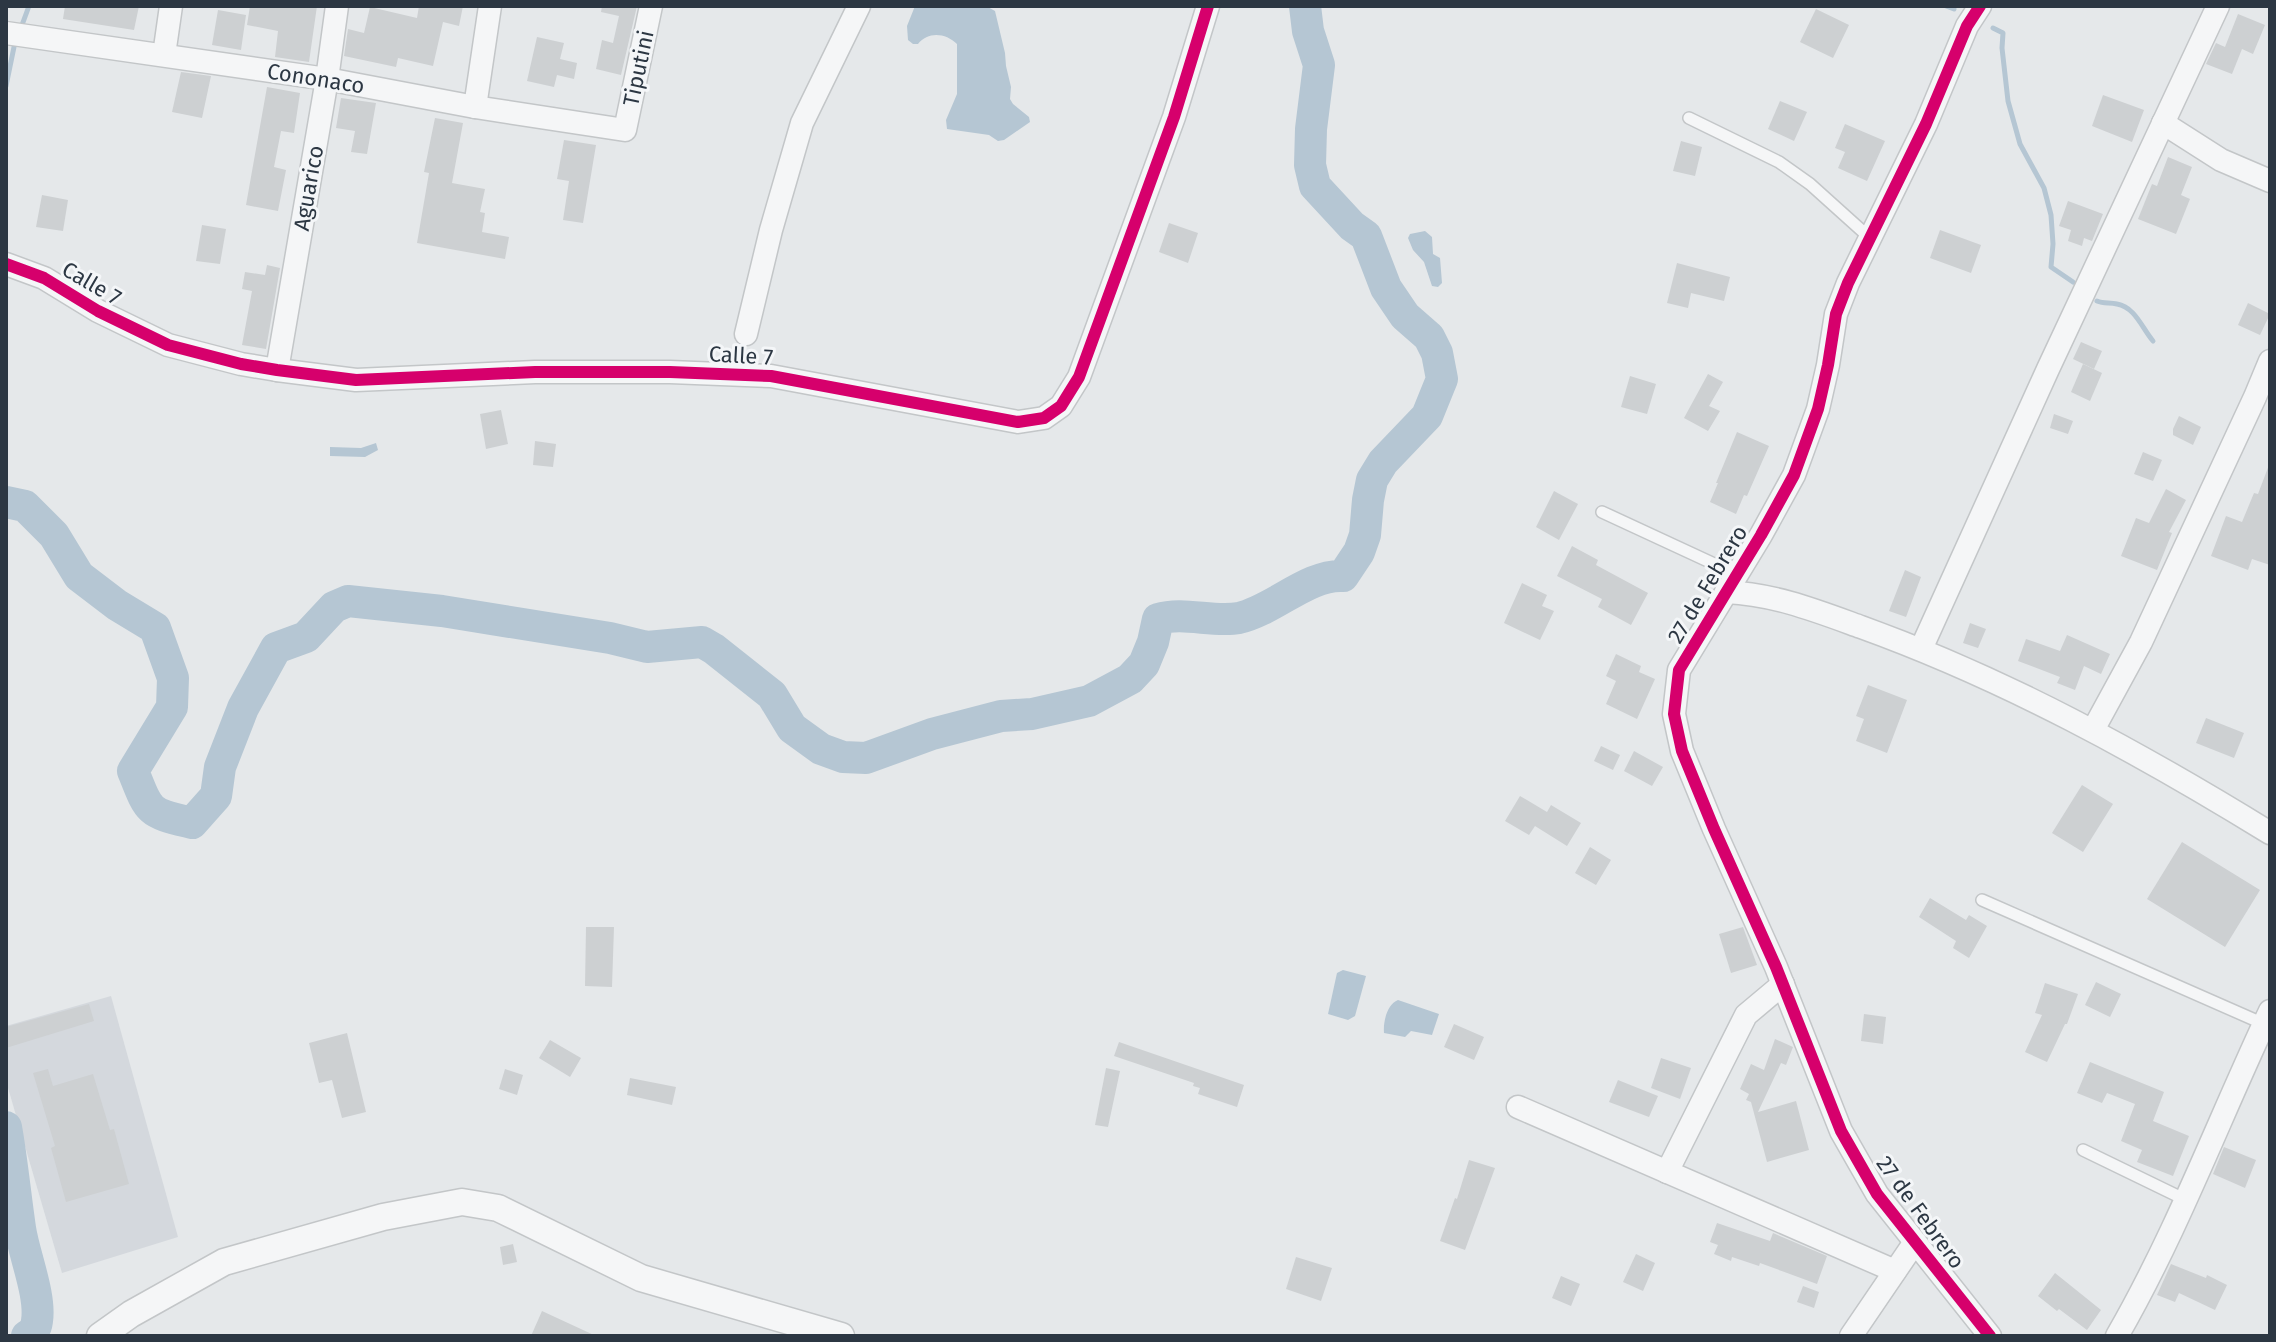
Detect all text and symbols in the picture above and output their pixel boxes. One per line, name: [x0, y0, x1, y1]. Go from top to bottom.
street label: Tiputini: [617, 28, 660, 108]
street label: Cononaco: [265, 57, 367, 100]
street label: Aguarico: [288, 143, 329, 233]
street label: Calle 7: [57, 256, 127, 311]
street label: Calle 7: [708, 340, 774, 371]
street label: 27 de Febrero: [1662, 520, 1753, 648]
street label: 27 de Febrero: [1871, 1151, 1971, 1274]

